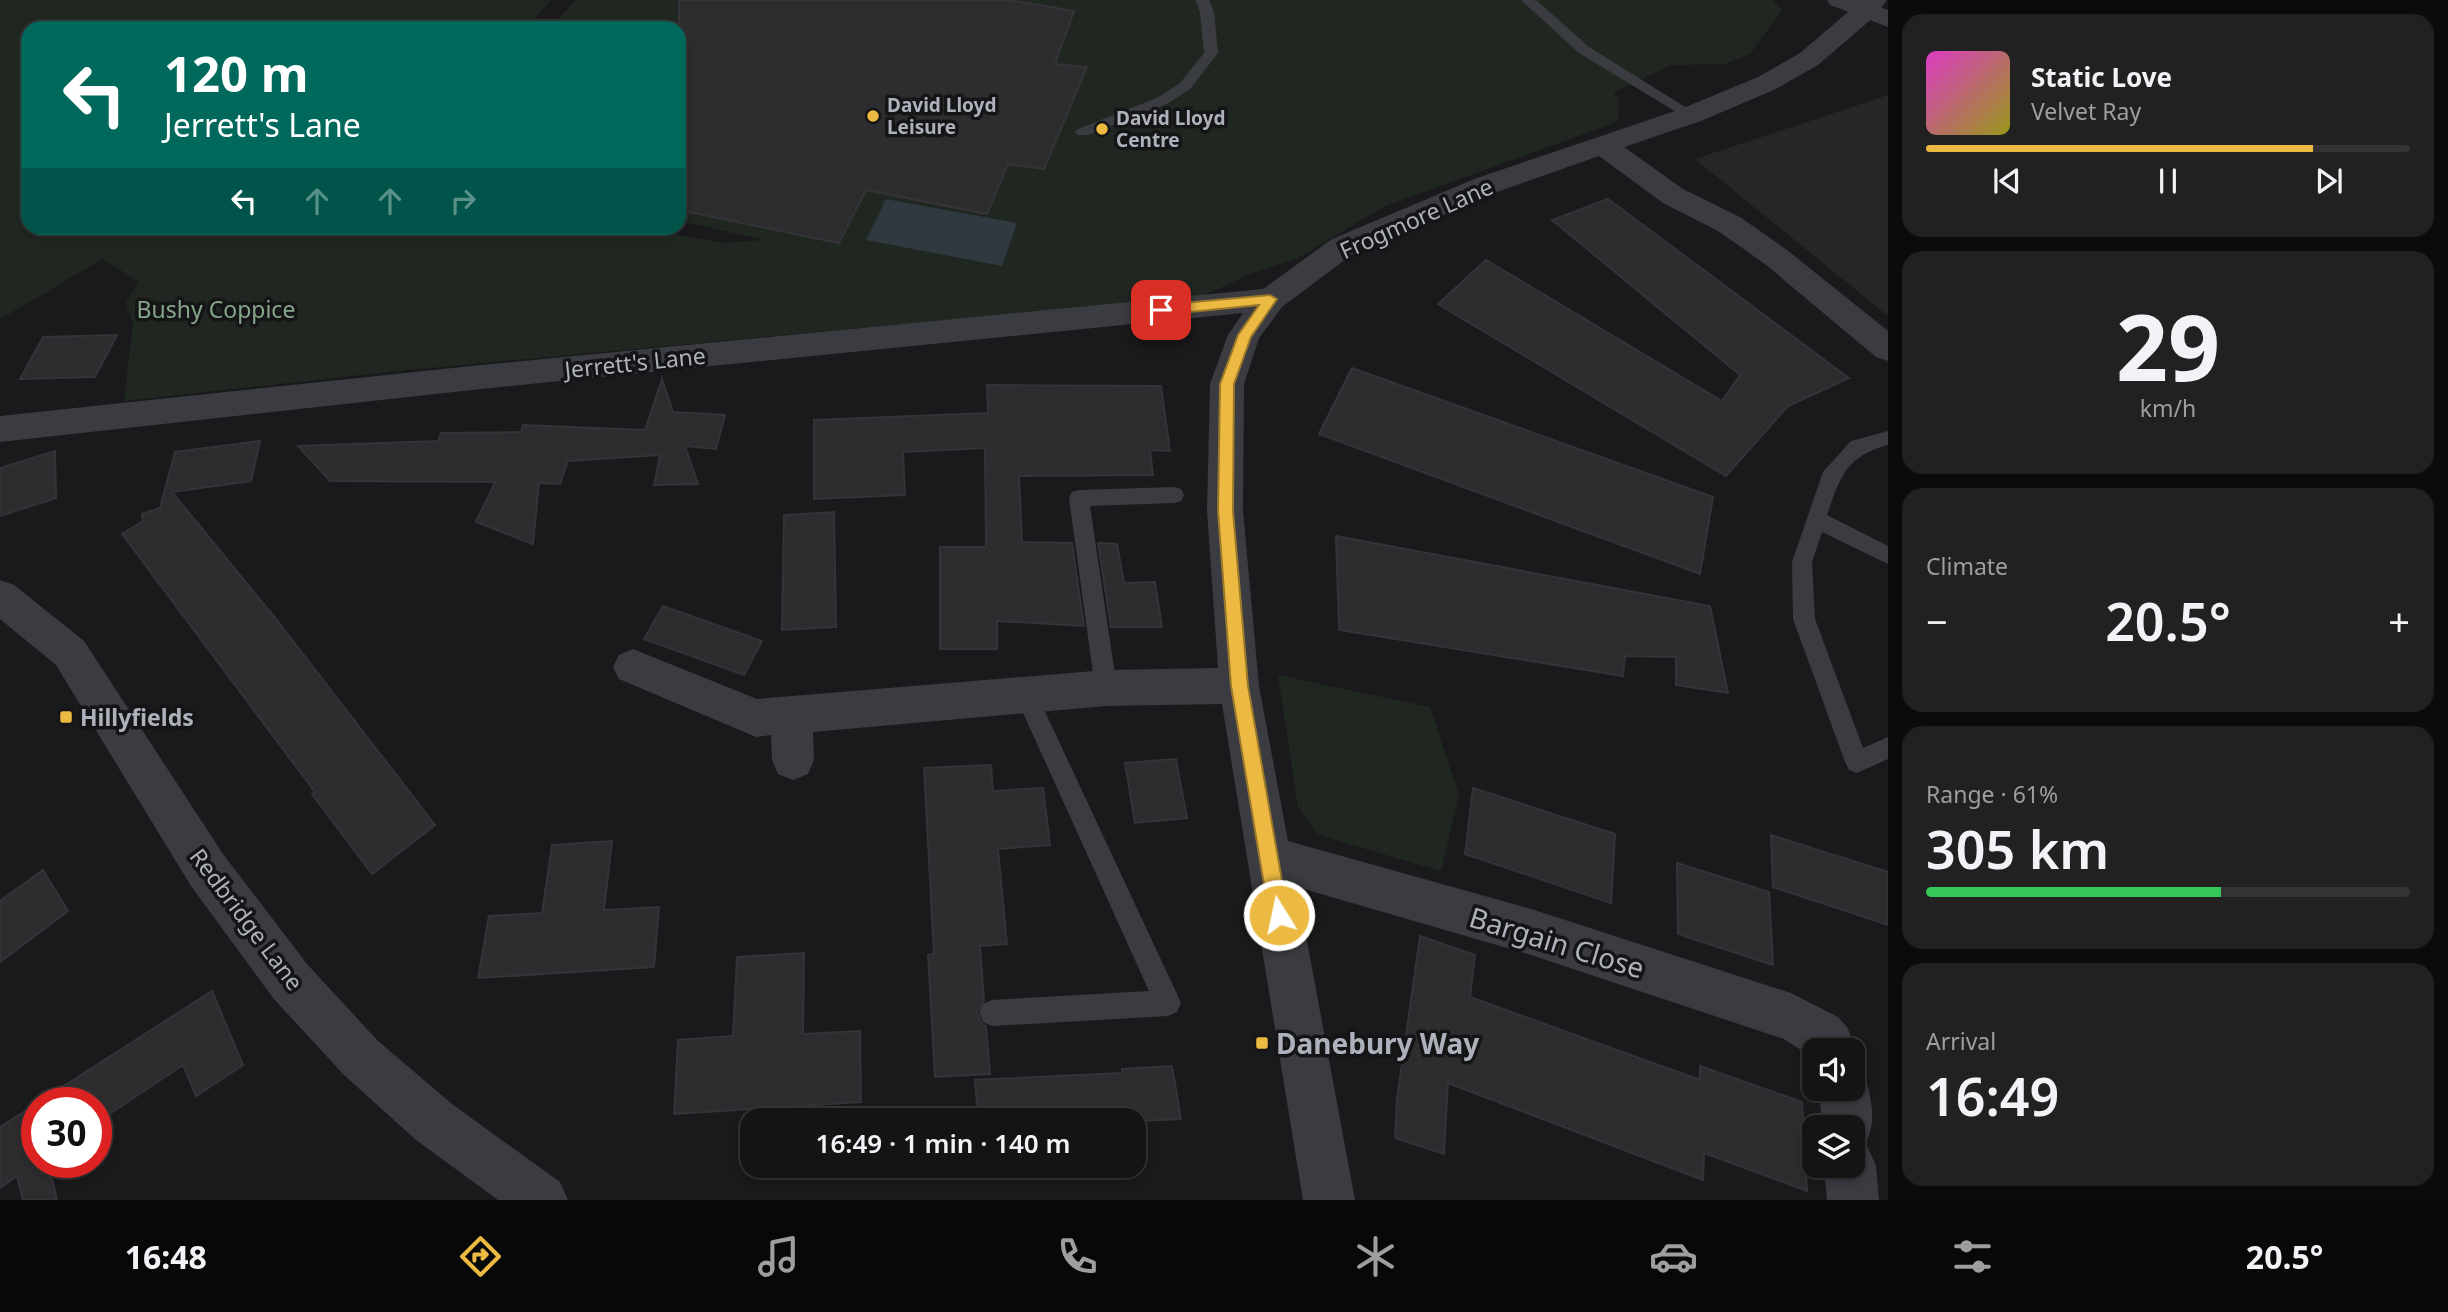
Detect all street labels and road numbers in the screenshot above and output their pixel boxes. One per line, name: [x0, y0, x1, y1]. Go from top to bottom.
street label: Frogmore Lane: [1334, 170, 1498, 266]
street label: Jerrett's Lane: [561, 339, 707, 386]
street label: Redbridge Lane: [183, 841, 311, 997]
street label: Bargain Close: [1465, 897, 1649, 987]

